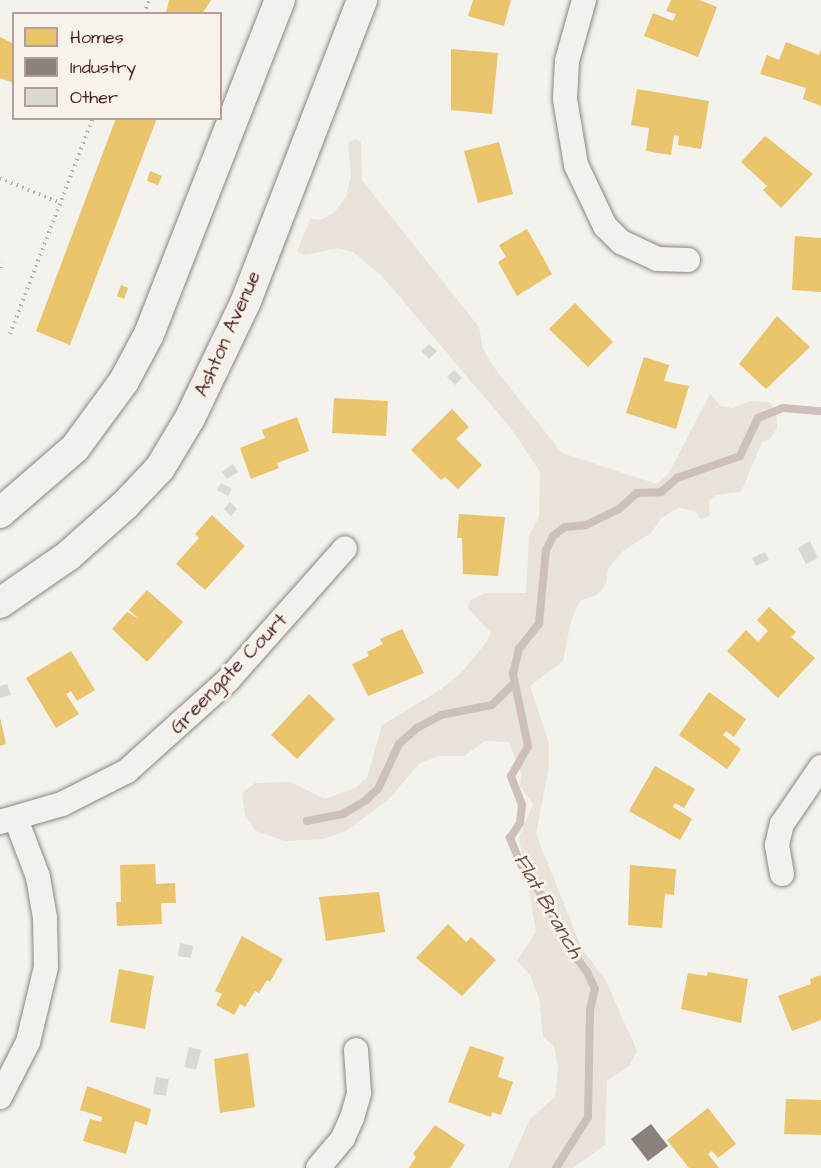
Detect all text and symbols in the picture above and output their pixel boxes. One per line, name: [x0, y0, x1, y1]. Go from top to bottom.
legend: [12, 12, 222, 120]
text: Homes: [70, 25, 124, 50]
text: Industry: [70, 55, 136, 80]
text: Other: [70, 85, 118, 110]
street label: Ashton Avenue: [190, 267, 266, 401]
street label: Greengate Court: [165, 609, 293, 739]
water label: Flat Branch: [508, 849, 588, 963]

